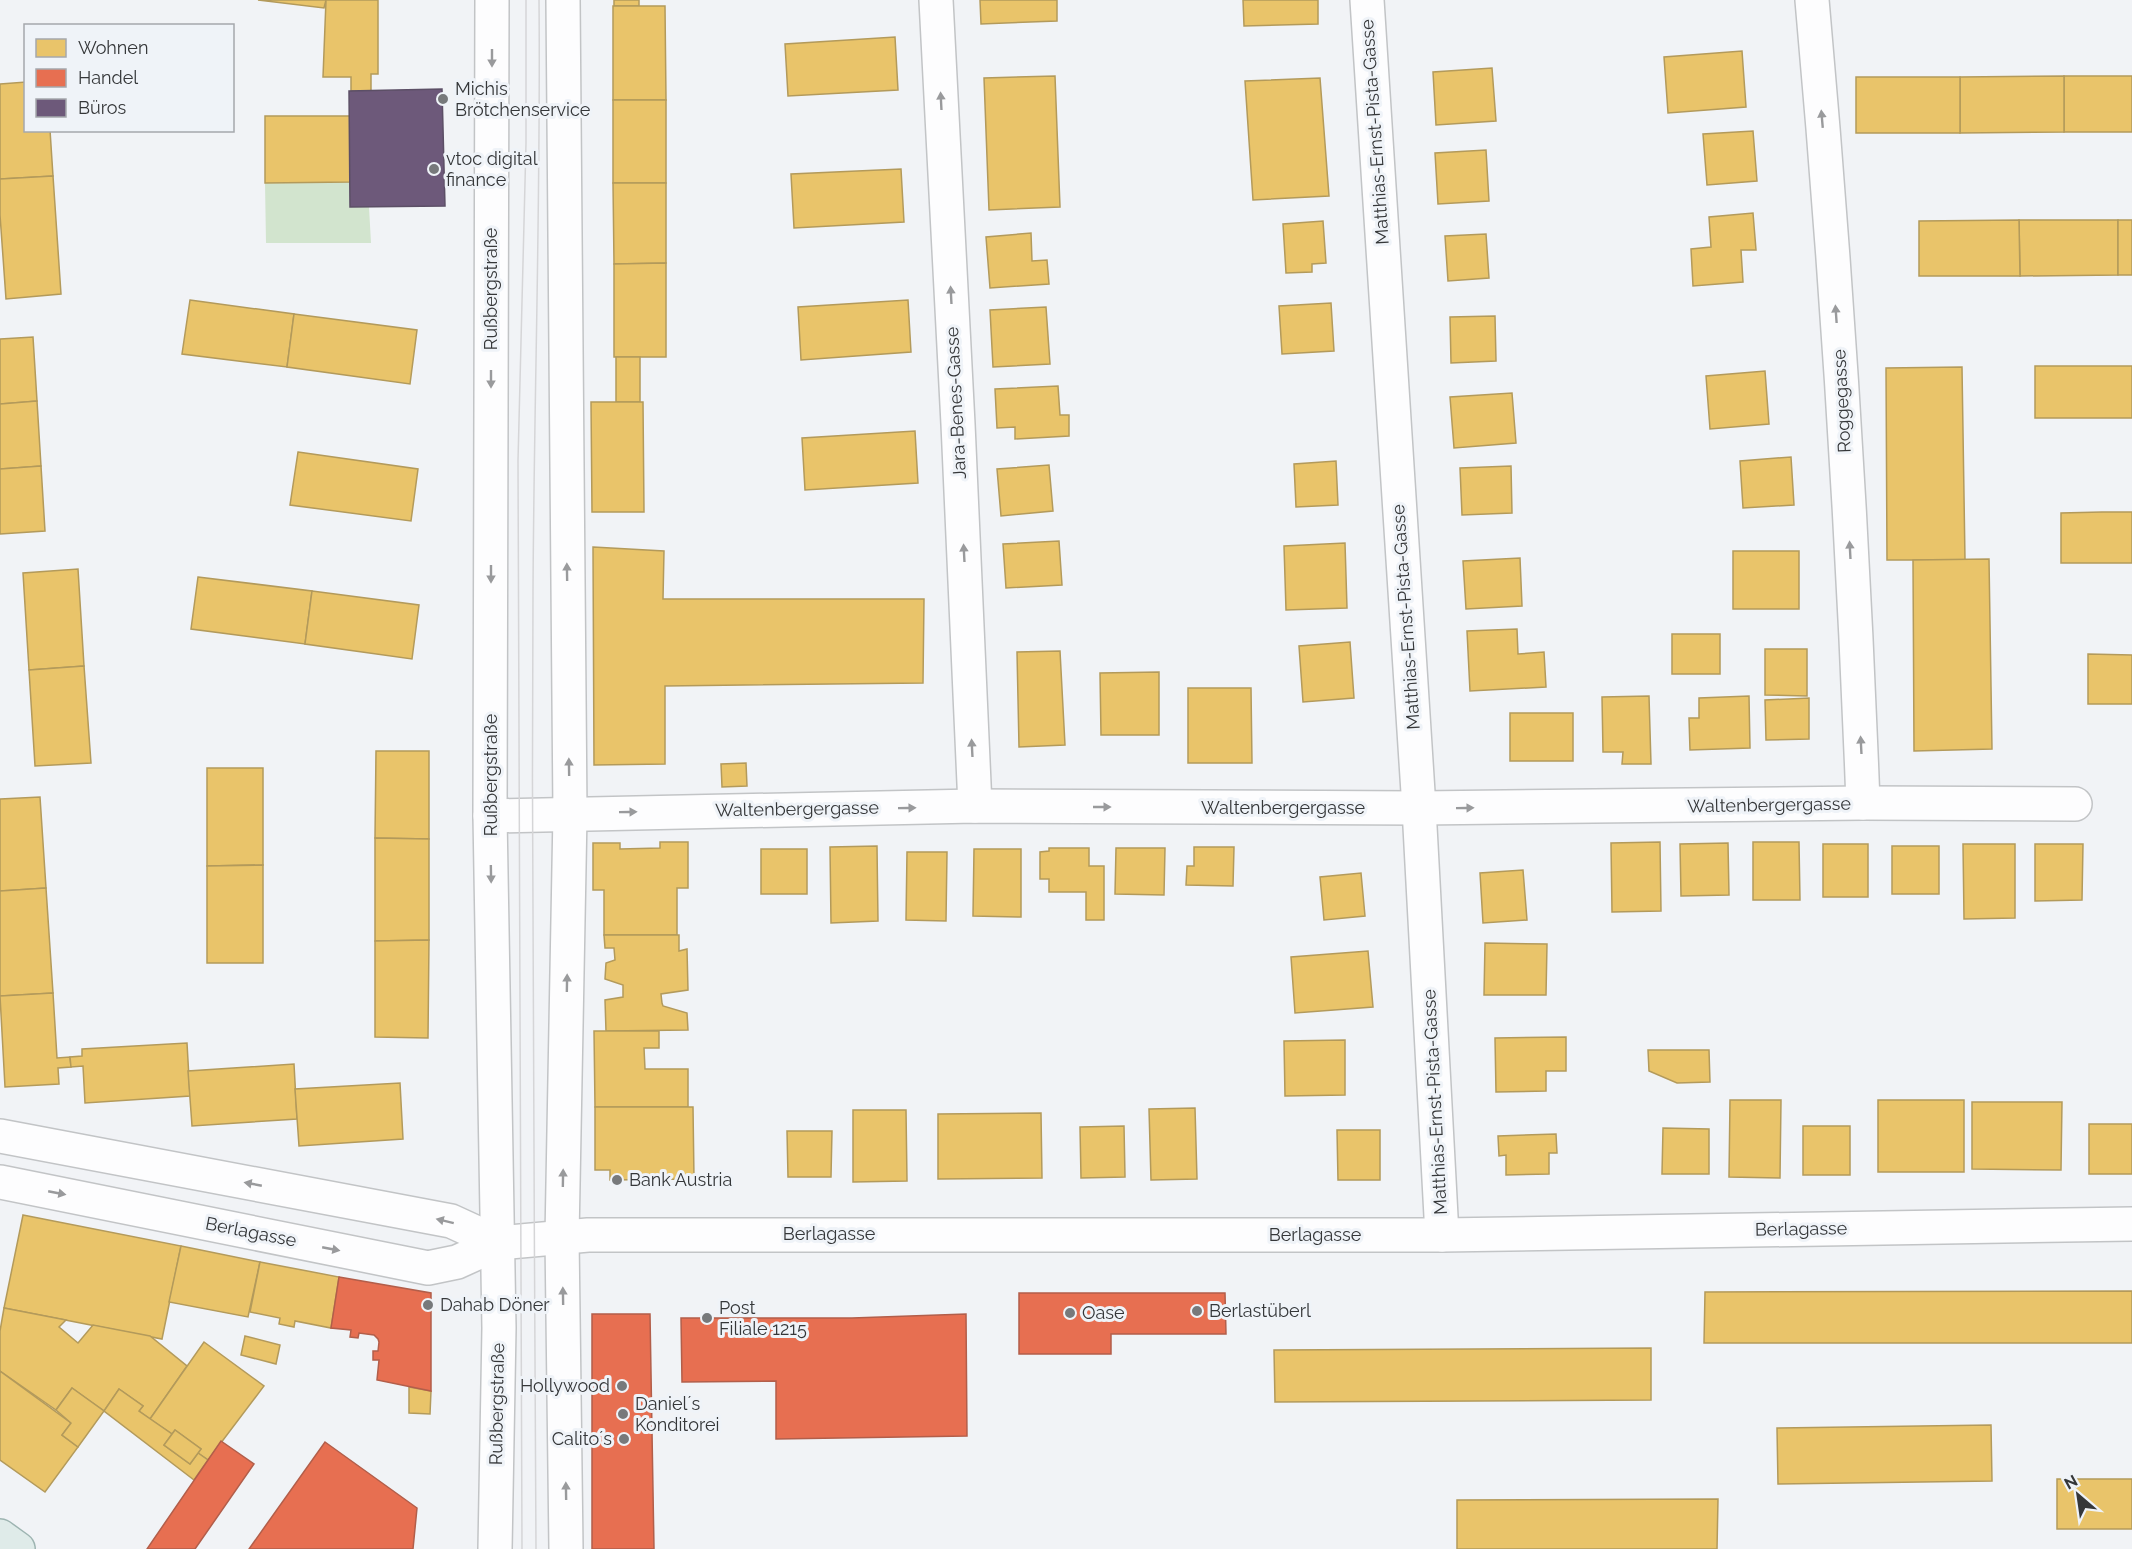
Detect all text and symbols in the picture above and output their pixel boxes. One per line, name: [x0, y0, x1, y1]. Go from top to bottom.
street label: Matthias-Ernst-Pista-Gasse: [1356, 18, 1393, 245]
legend: [24, 24, 234, 132]
text: Wohnen: [78, 37, 148, 58]
one-way arrow: [487, 49, 497, 68]
text: Handel: [78, 67, 138, 88]
place label: Michis Brötchenservice: [455, 78, 591, 120]
one-way arrow: [936, 91, 945, 110]
marker: Michis Brötchenservice: [436, 92, 450, 106]
text: Büros: [78, 97, 126, 118]
one-way arrow: [1818, 110, 1827, 129]
place label: vtoc digital finance: [446, 148, 538, 190]
marker: vtoc digital finance: [427, 162, 441, 176]
street label: Rußbergstraße: [480, 227, 501, 350]
one-way arrow: [946, 286, 955, 305]
one-way arrow: [1832, 304, 1841, 323]
street label: Jara-Benes-Gasse: [941, 326, 970, 480]
street label: Roggegasse: [1828, 348, 1855, 453]
one-way arrow: [486, 370, 496, 389]
street label: Matthias-Ernst-Pista-Gasse: [1387, 503, 1424, 730]
one-way arrow: [1845, 541, 1855, 560]
one-way arrow: [959, 544, 968, 563]
one-way arrow: [563, 563, 572, 582]
one-way arrow: [486, 565, 496, 584]
street label: Rußbergstraße: [480, 713, 501, 836]
one-way arrow: [1856, 736, 1865, 755]
one-way arrow: [968, 738, 977, 757]
one-way arrow: [564, 758, 574, 777]
street label: Waltenbergergasse: [1687, 793, 1852, 816]
street label: Waltenbergergasse: [715, 797, 880, 820]
street label: Waltenbergergasse: [1201, 797, 1365, 818]
one-way arrow: [1093, 802, 1112, 812]
one-way arrow: [898, 803, 917, 812]
one-way arrow: [1456, 803, 1475, 813]
one-way arrow: [619, 808, 638, 817]
one-way arrow: [487, 865, 496, 884]
one-way arrow: [562, 974, 572, 993]
street label: Matthias-Ernst-Pista-Gasse: [1418, 988, 1451, 1215]
one-way arrow: [559, 1169, 568, 1188]
place label: Bank Austria: [629, 1169, 732, 1190]
marker: Bank Austria: [610, 1173, 624, 1187]
one-way arrow: [243, 1179, 262, 1188]
one-way arrow: [48, 1189, 67, 1198]
street label: Berlagasse: [204, 1212, 299, 1251]
one-way arrow: [435, 1215, 454, 1225]
street label: Berlagasse: [1755, 1217, 1848, 1240]
street label: Berlagasse: [783, 1223, 876, 1244]
street label: Berlagasse: [1269, 1224, 1362, 1245]
one-way arrow: [322, 1245, 341, 1254]
one-way arrow: [558, 1286, 568, 1305]
place label: Dahab Döner: [440, 1294, 550, 1315]
place label: Post Filiale 1215: [719, 1297, 807, 1339]
marker: Dahab Döner: [421, 1298, 435, 1312]
place label: Berlastüberl: [1209, 1300, 1311, 1321]
place label: Oase: [1082, 1302, 1125, 1323]
marker: Berlastüberl: [1190, 1304, 1204, 1318]
marker: Oase: [1063, 1306, 1077, 1320]
marker: Post Filiale 1215: [700, 1311, 714, 1325]
street label: Rußbergstraße: [485, 1342, 508, 1465]
place label: Hollywood: [520, 1375, 610, 1396]
marker: Hollywood: [615, 1379, 629, 1393]
place label: Daniel´s Konditorei: [635, 1393, 719, 1435]
marker: Daniel´s Konditorei: [616, 1407, 630, 1421]
place label: Calito´s: [552, 1428, 612, 1449]
marker: Calito´s: [617, 1432, 631, 1446]
north arrow: [2048, 1465, 2108, 1525]
text: N: [2061, 1471, 2081, 1494]
one-way arrow: [561, 1481, 570, 1500]

